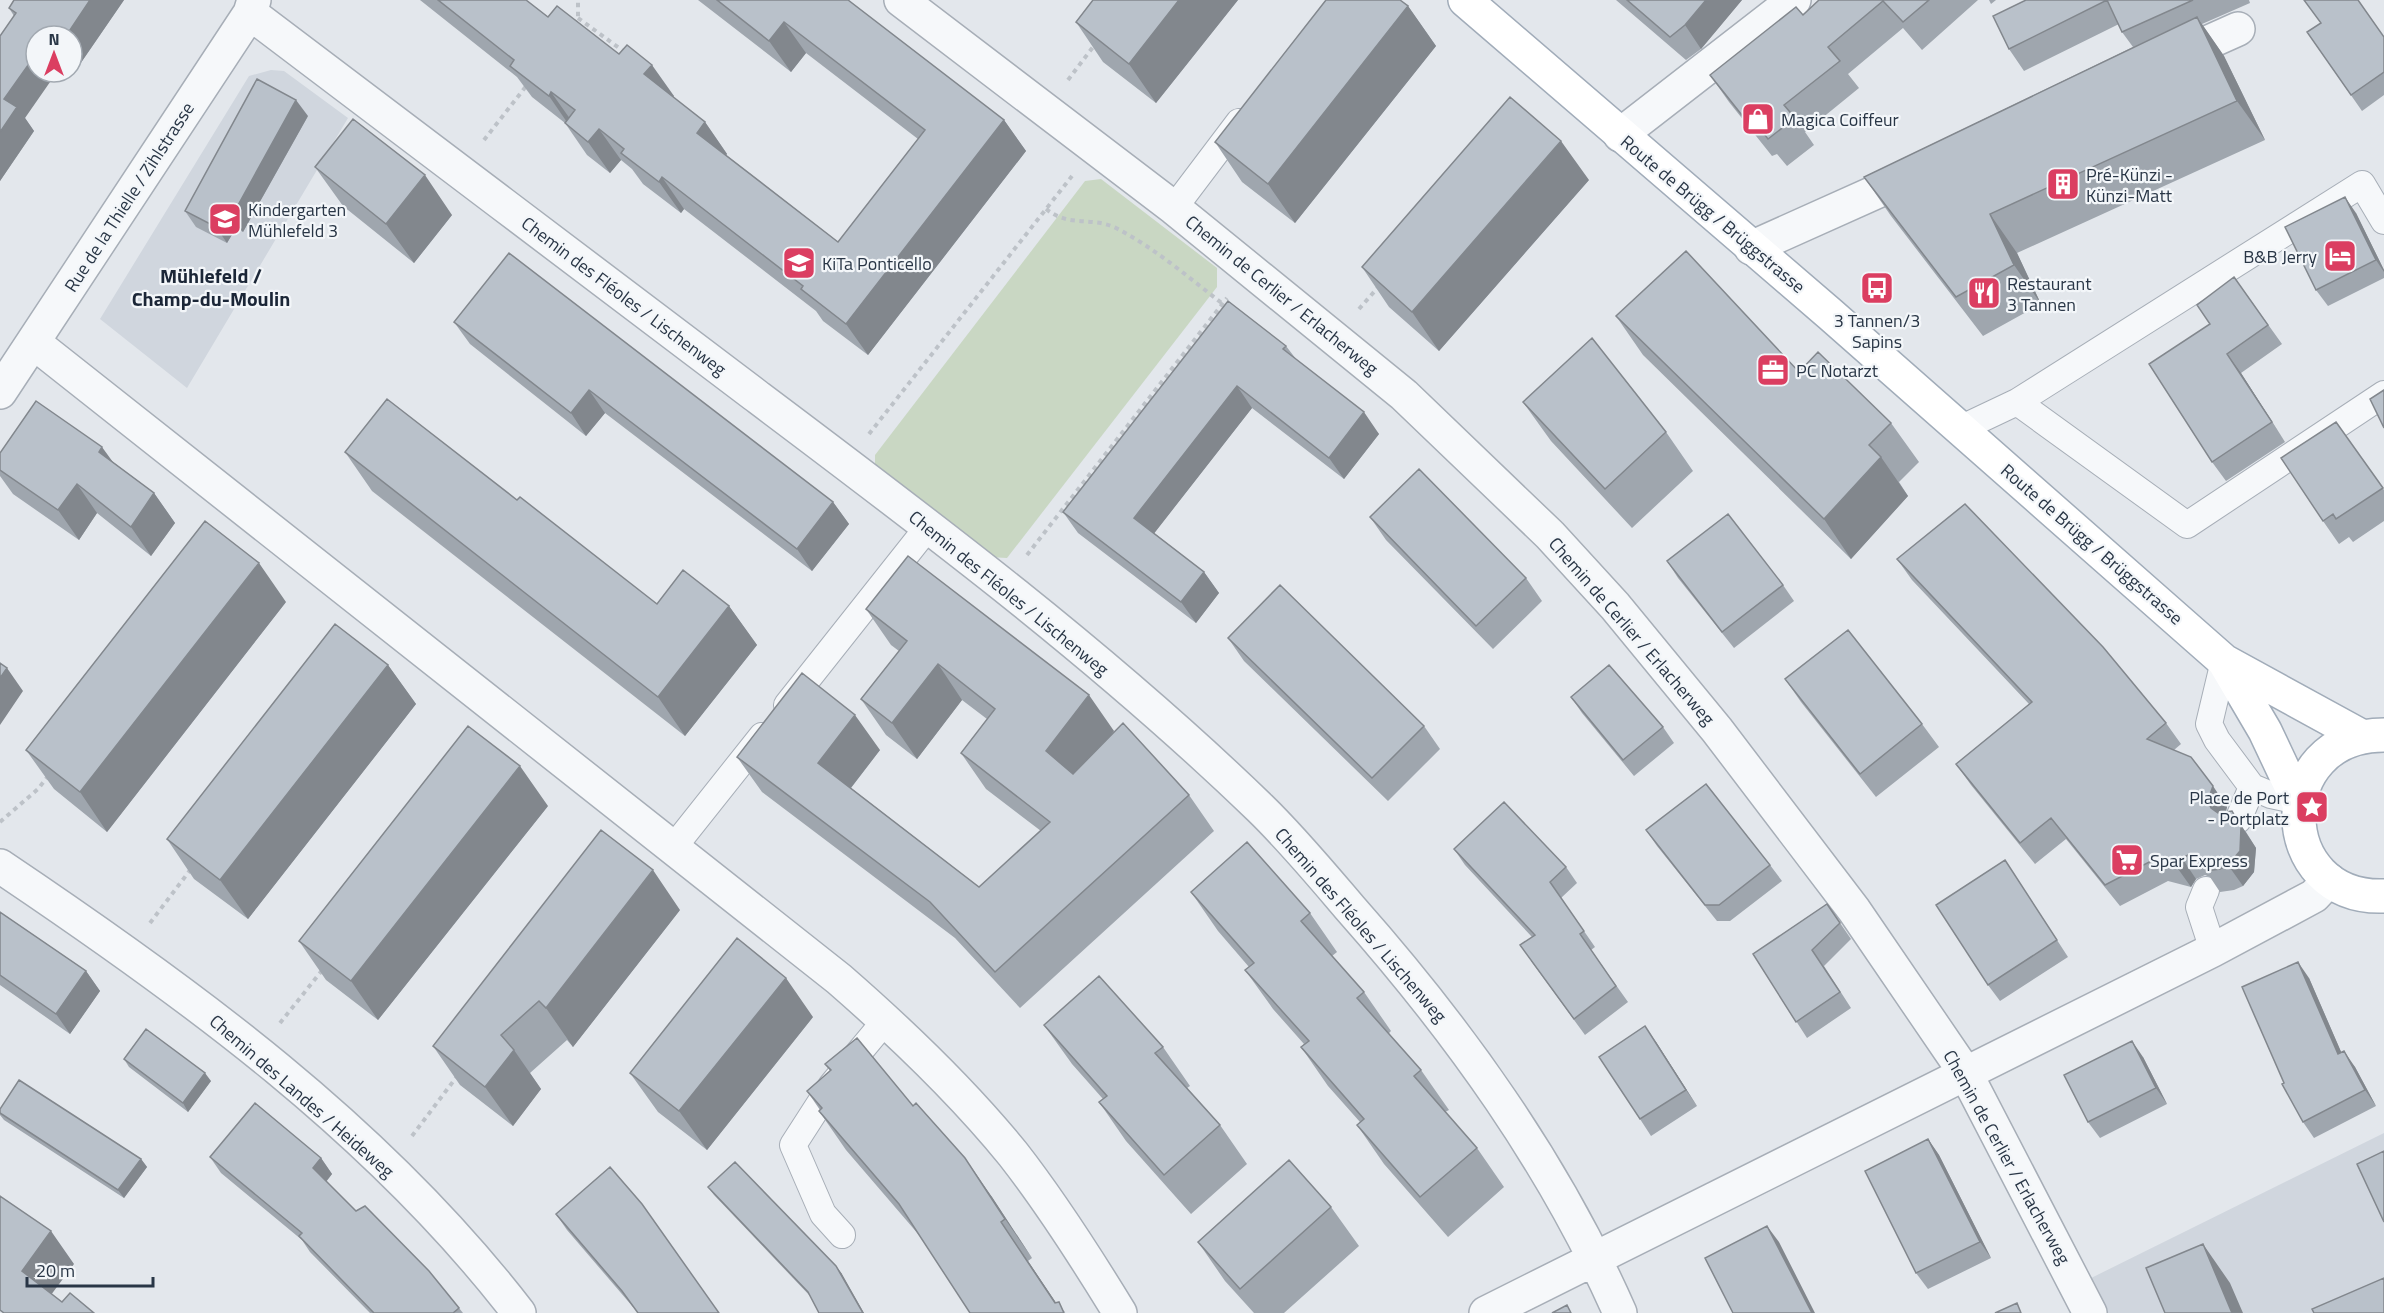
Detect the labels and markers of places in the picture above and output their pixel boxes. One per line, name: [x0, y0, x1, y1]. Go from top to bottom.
shop icon: Magica Coiffeur: [1740, 101, 1776, 137]
place label: Magica Coiffeur: [1781, 106, 1899, 133]
place label: Pré-Künzi - Künzi-Matt: [2086, 161, 2173, 209]
building icon: Pré-Künzi - Künzi-Matt: [2045, 166, 2081, 202]
place label: Kindergarten Mühlefeld 3: [248, 196, 346, 244]
school or university icon: Kindergarten Mühlefeld 3: [207, 201, 243, 237]
hotel icon: B&B Jerry: [2322, 238, 2358, 274]
place label: B&B Jerry: [2243, 243, 2317, 270]
school or university icon: KiTa Ponticello: [781, 245, 817, 281]
place label: KiTa Ponticello: [822, 250, 932, 277]
bus stop icon: 3 Tannen/3 Sapins: [1859, 270, 1895, 306]
place label: Restaurant 3 Tannen: [2007, 270, 2092, 318]
restaurant icon: Restaurant 3 Tannen: [1966, 275, 2002, 311]
place label: 3 Tannen/3 Sapins: [1834, 307, 1920, 355]
office icon: PC Notarzt: [1755, 352, 1791, 388]
place label: PC Notarzt: [1796, 357, 1879, 384]
place label: Place de Port - Portplatz: [2189, 784, 2290, 832]
place icon: Place de Port - Portplatz: [2294, 789, 2330, 825]
supermarket icon: Spar Express: [2109, 842, 2145, 878]
place label: Spar Express: [2150, 847, 2248, 874]

